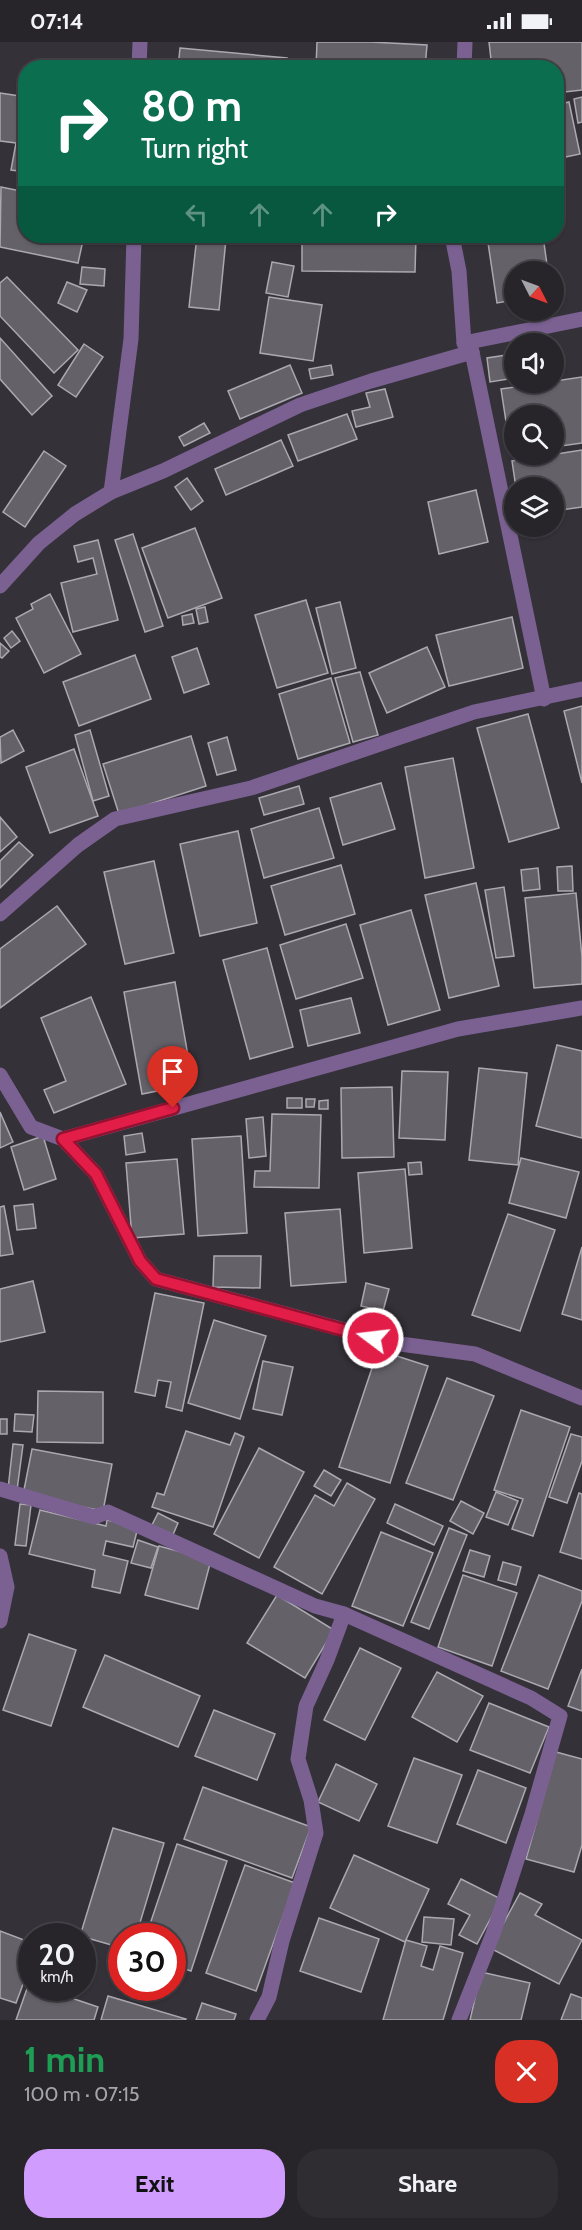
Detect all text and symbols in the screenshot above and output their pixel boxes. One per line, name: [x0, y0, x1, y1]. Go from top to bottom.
text: 07:14: [30, 8, 83, 35]
text: 80 m: [141, 80, 242, 132]
icon: right: [42, 84, 120, 162]
text: Turn right: [141, 132, 248, 165]
icon: left: [180, 198, 213, 231]
icon: ahead: [243, 198, 276, 231]
icon: ahead: [306, 198, 339, 231]
icon: right: [369, 198, 402, 231]
north arrow: [504, 261, 564, 321]
map controls: [504, 261, 564, 537]
button: sound: [504, 333, 564, 393]
button: search: [504, 405, 564, 465]
button: layers: [504, 477, 564, 537]
pin: [147, 1046, 198, 1108]
icon: arrive: [156, 1055, 189, 1088]
position arrow: [341, 1306, 405, 1370]
speed limit sign: 30: [108, 1923, 186, 2001]
text: 20: [38, 1936, 76, 1973]
text: km/h: [41, 1968, 73, 1986]
text: 1 min: [24, 2037, 105, 2081]
button: close: [495, 2040, 558, 2103]
text: 100 m · 07:15: [24, 2082, 140, 2106]
button: Exit: [24, 2149, 285, 2218]
button: Share: [297, 2149, 558, 2218]

